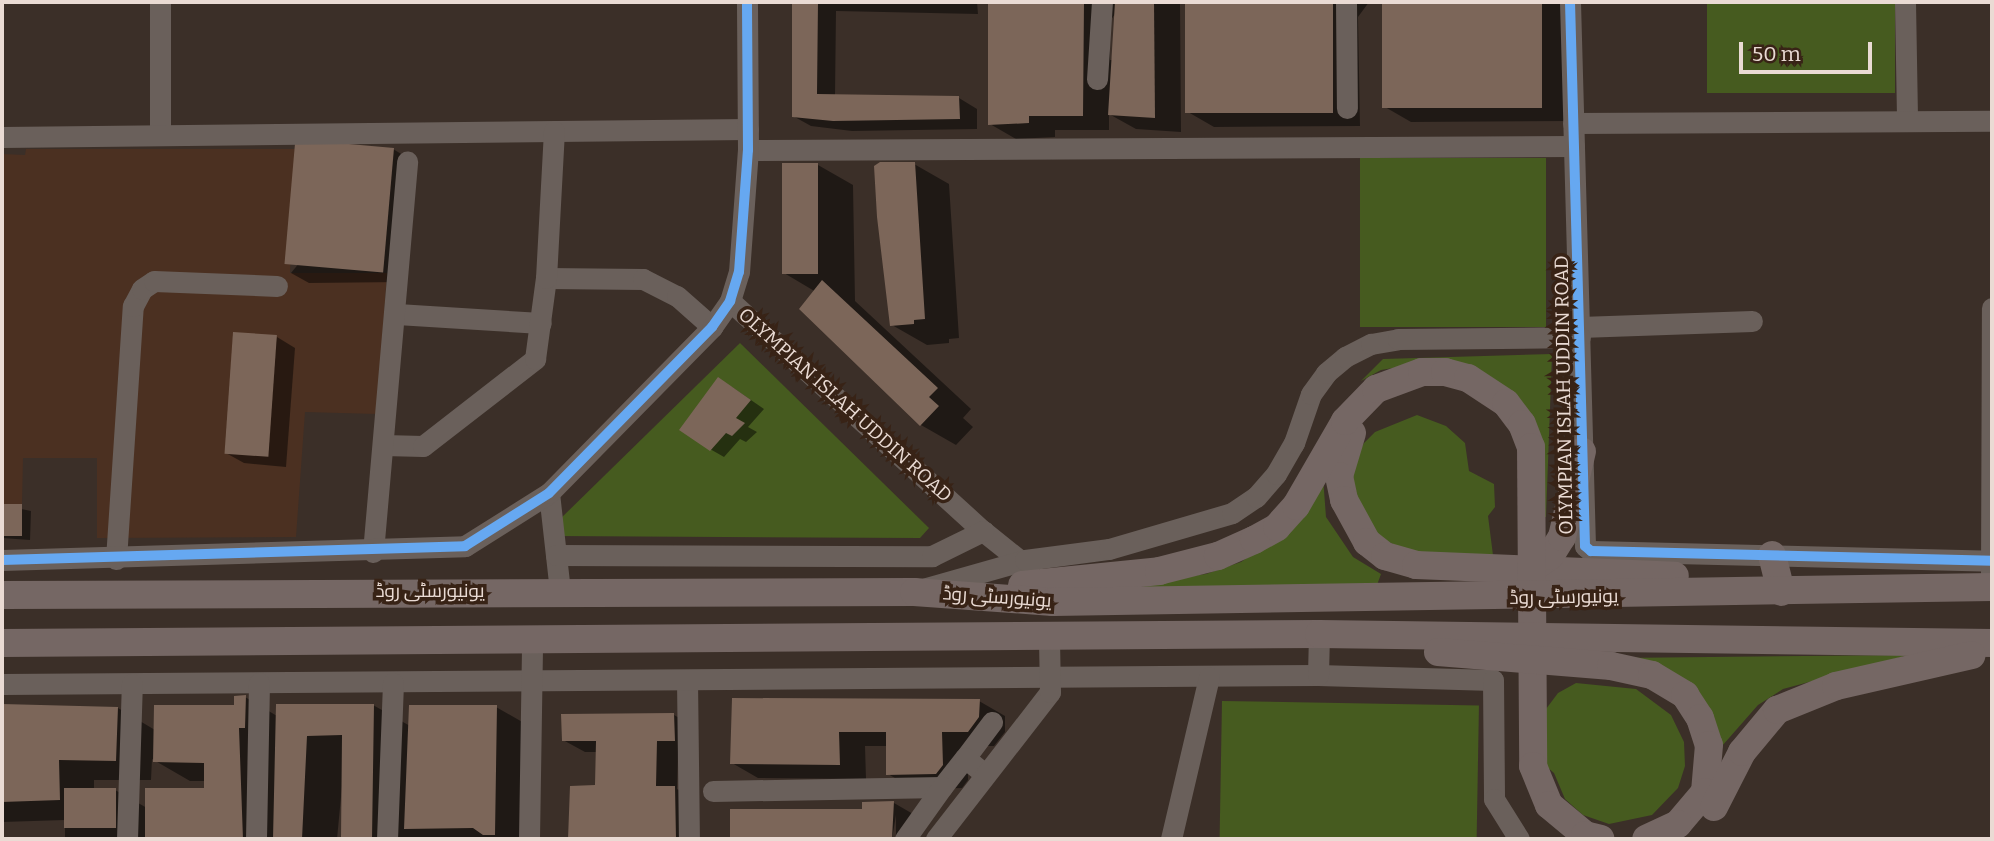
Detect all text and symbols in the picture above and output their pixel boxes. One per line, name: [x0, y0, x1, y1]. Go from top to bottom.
scale bar: [1742, 28, 1875, 72]
text: 50 m: [1752, 41, 1801, 67]
street label: OLYMPIAN ISLAH UDDIN ROAD: [1550, 255, 1578, 535]
street label: OLYMPIAN ISLAH UDDIN ROAD: [734, 303, 956, 507]
street label: یونیورسٹی روڈ: [375, 580, 485, 602]
street label: یونیورسٹی روڈ: [942, 582, 1052, 612]
street label: یونیورسٹی روڈ: [1509, 585, 1619, 609]

